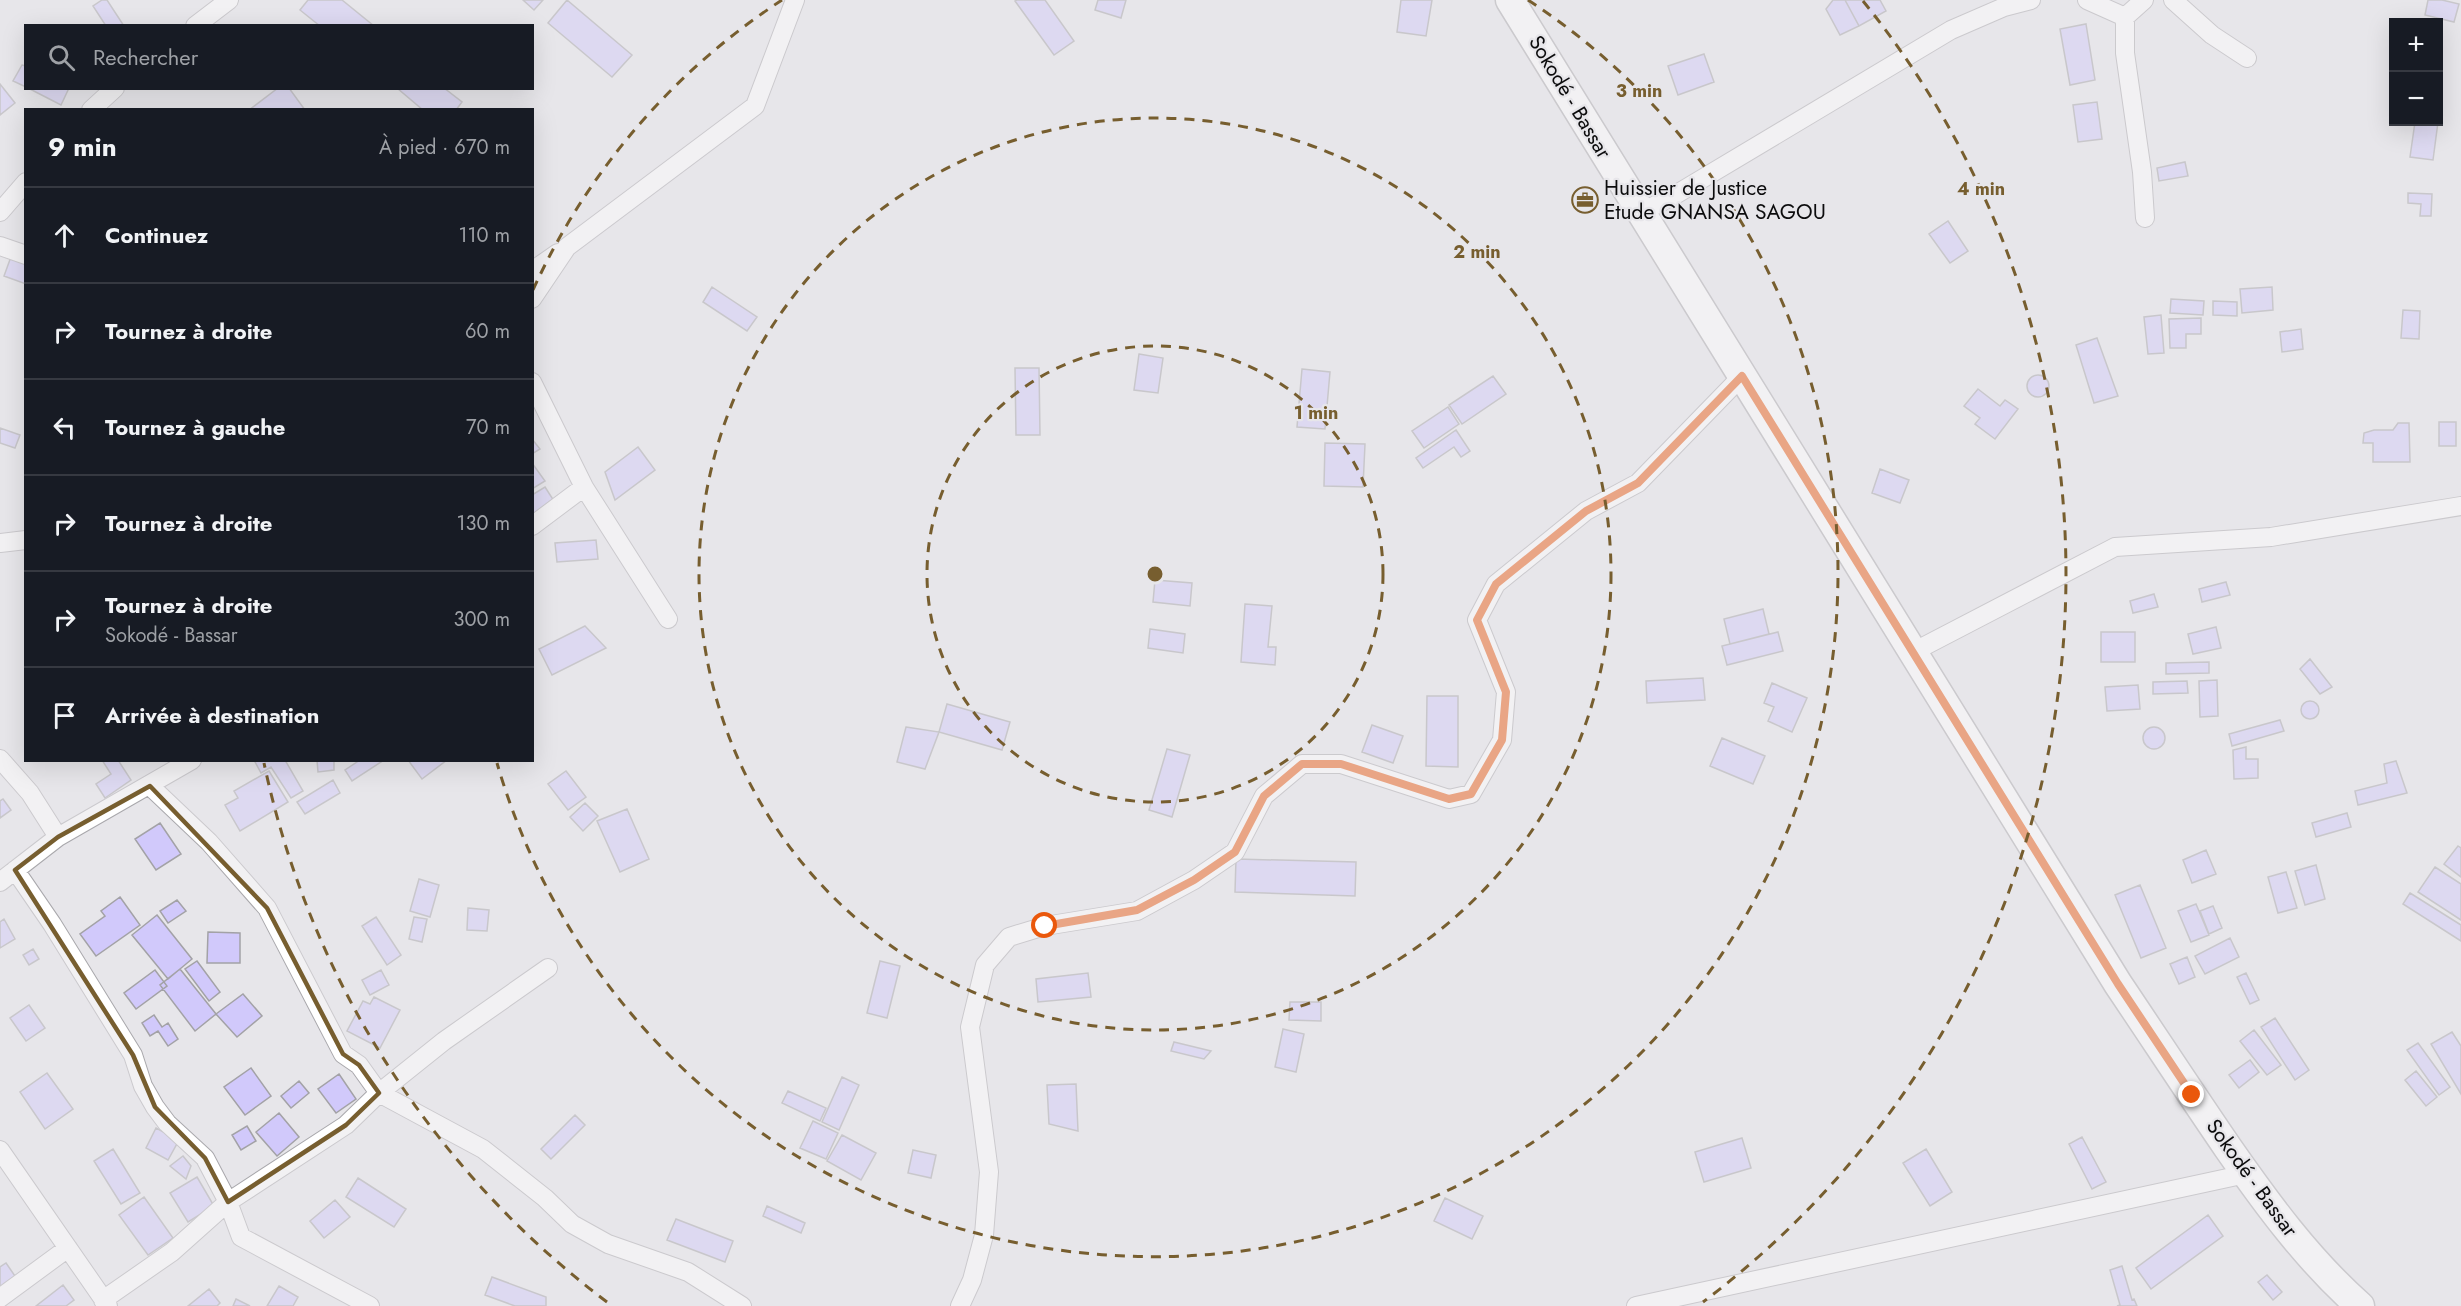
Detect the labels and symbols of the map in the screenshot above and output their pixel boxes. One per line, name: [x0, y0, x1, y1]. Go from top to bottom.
street label: Sokodé - Bassar: [1521, 30, 1619, 165]
text: 3 min: [1616, 78, 1662, 104]
place label: Huissier de Justice Etude GNANSA SAGOU: [1604, 173, 1826, 227]
text: 4 min: [1957, 176, 2005, 202]
office icon: Huissier de Justice Etude GNANSA SAGOU: [1570, 185, 1600, 215]
text: 2 min: [1453, 239, 1501, 265]
text: 1 min: [1294, 400, 1338, 426]
centre of rings: [1145, 564, 1165, 584]
route start: [1031, 912, 1057, 938]
route end: [2178, 1081, 2204, 1107]
street label: Sokodé - Bassar: [2199, 1113, 2306, 1244]

